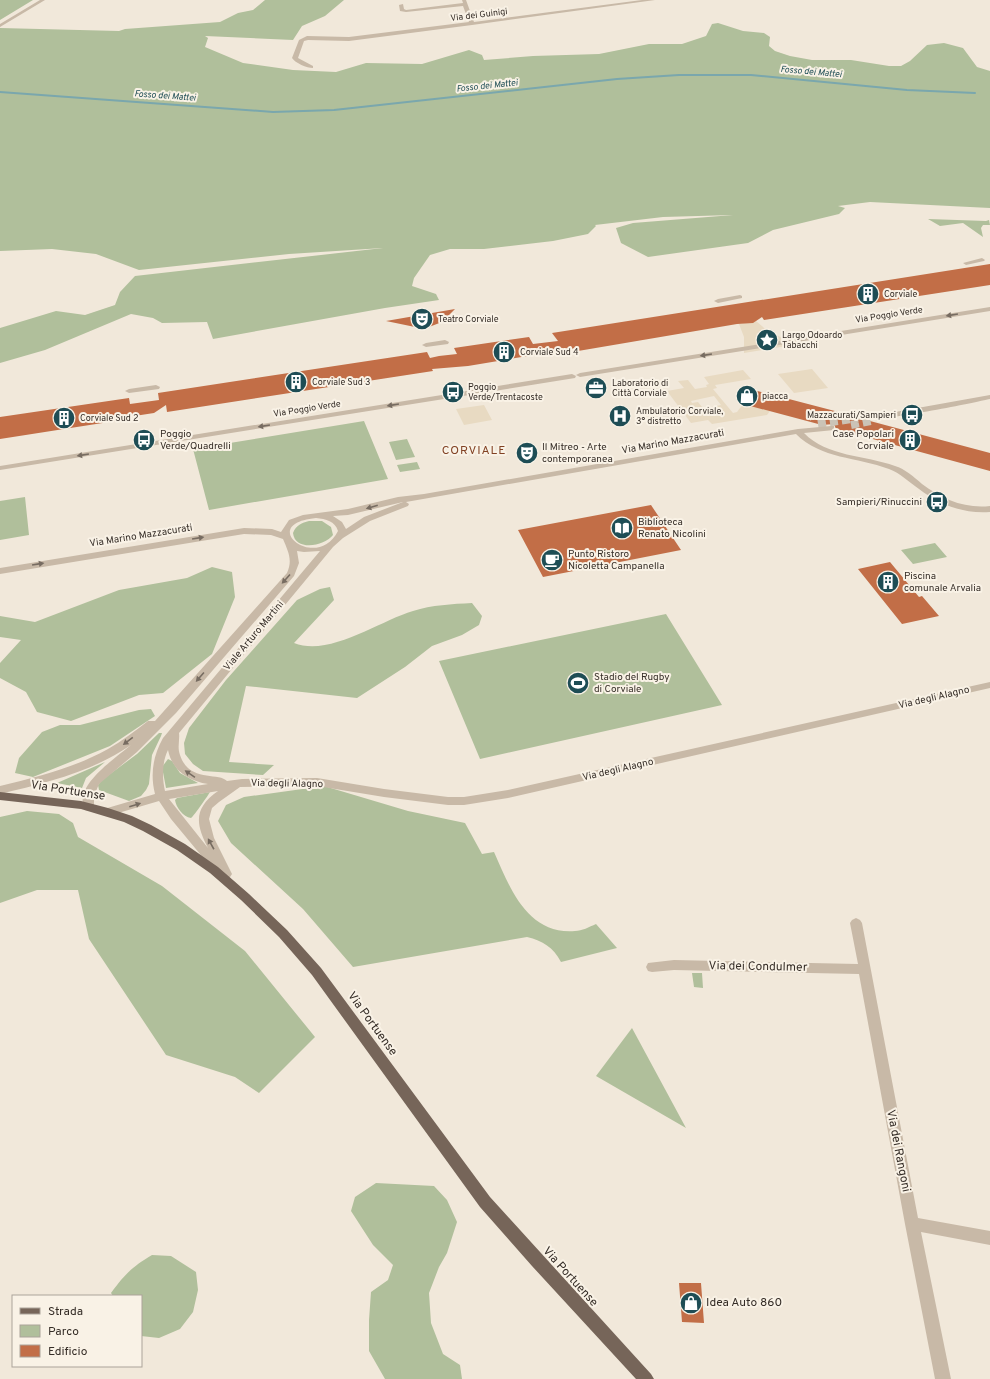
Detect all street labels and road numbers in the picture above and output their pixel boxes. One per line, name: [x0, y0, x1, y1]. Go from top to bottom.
street label: Via dei Guinigi: [450, 6, 508, 24]
street label: Via Poggio Verde: [854, 304, 924, 326]
street label: Via Poggio Verde: [272, 398, 342, 420]
street label: Via Marino Mazzacurati: [621, 427, 725, 457]
street label: Via Marino Mazzacurati: [89, 521, 193, 551]
street label: Viale Arturo Martini: [221, 598, 287, 674]
street label: Via degli Alagno: [897, 683, 971, 712]
street label: Via degli Alagno: [581, 755, 655, 784]
street label: Via Portuense: [30, 777, 106, 805]
street label: Via degli Alagno: [251, 777, 324, 791]
street label: Via dei Condulmer: [709, 958, 808, 976]
street label: Via Portuense: [343, 989, 401, 1059]
street label: Via dei Rangoni: [882, 1108, 914, 1194]
street label: Via Portuense: [539, 1244, 601, 1310]

